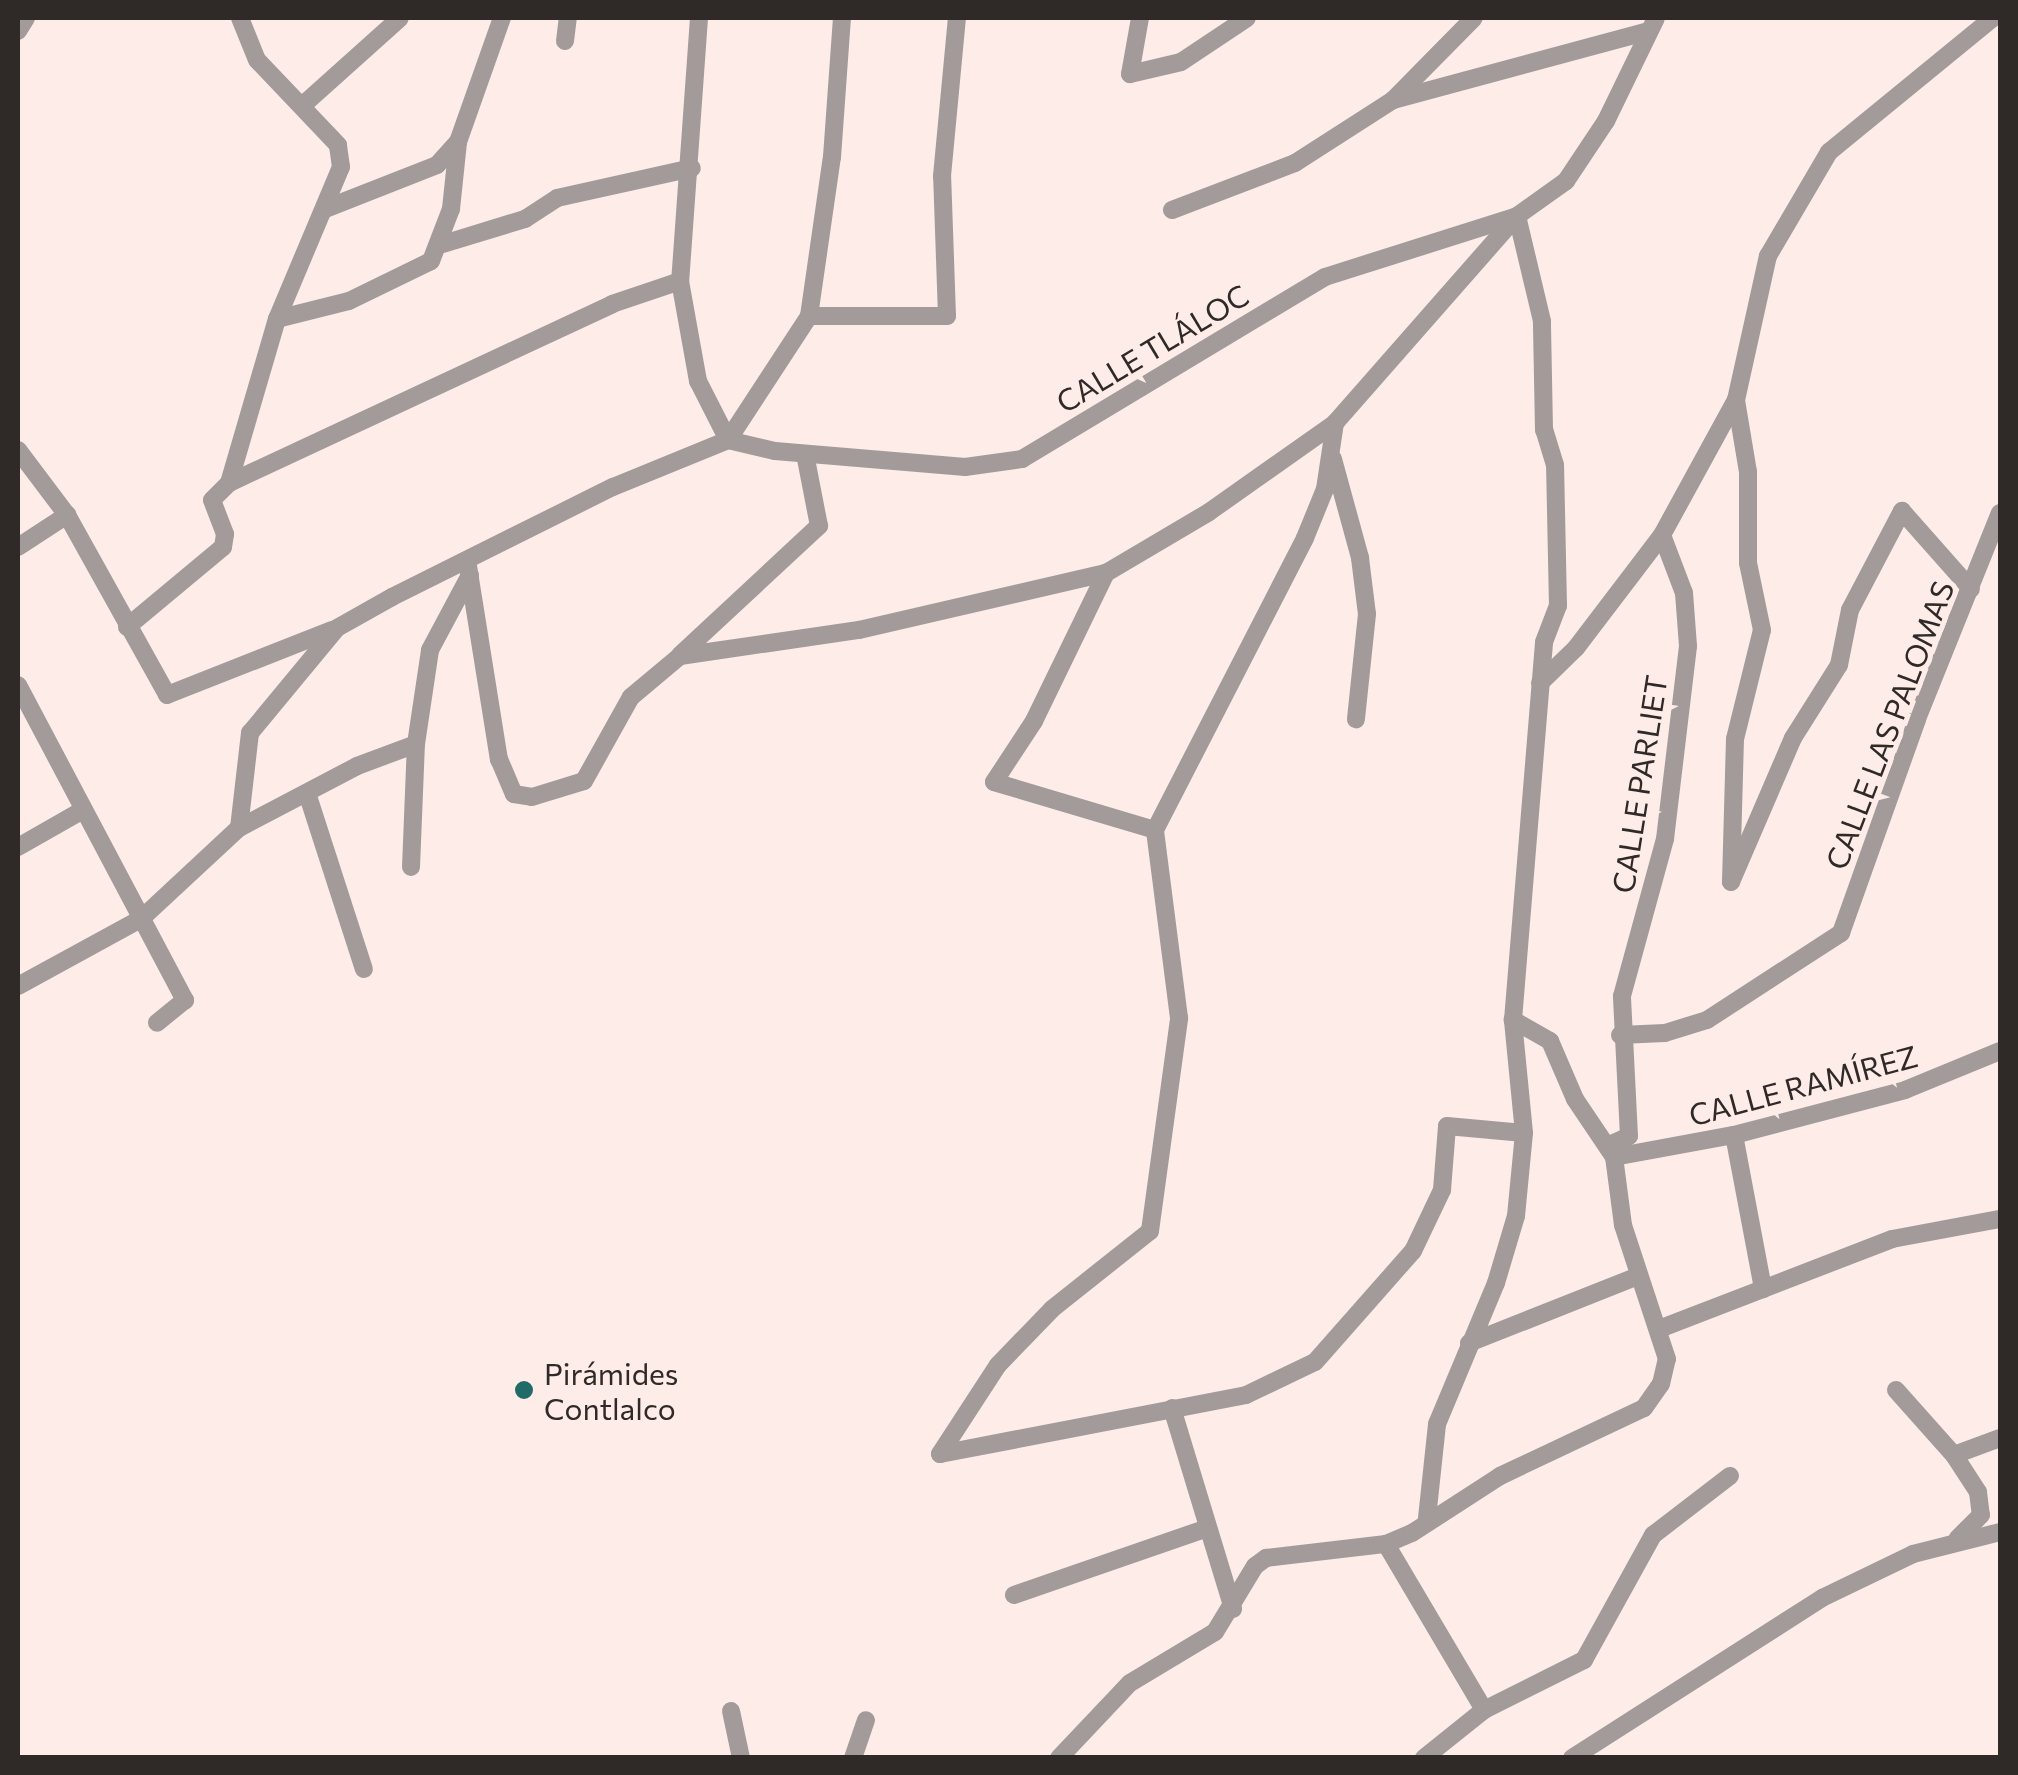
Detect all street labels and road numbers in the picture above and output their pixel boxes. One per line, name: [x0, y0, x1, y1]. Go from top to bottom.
street label: CALLE TLÁLOC: [1049, 276, 1255, 420]
street label: CALLE LAS PALOMAS: [1817, 576, 1961, 874]
street label: CALLE PARLIET: [1604, 673, 1674, 895]
street label: CALLE RAMÍREZ: [1685, 1037, 1921, 1133]

